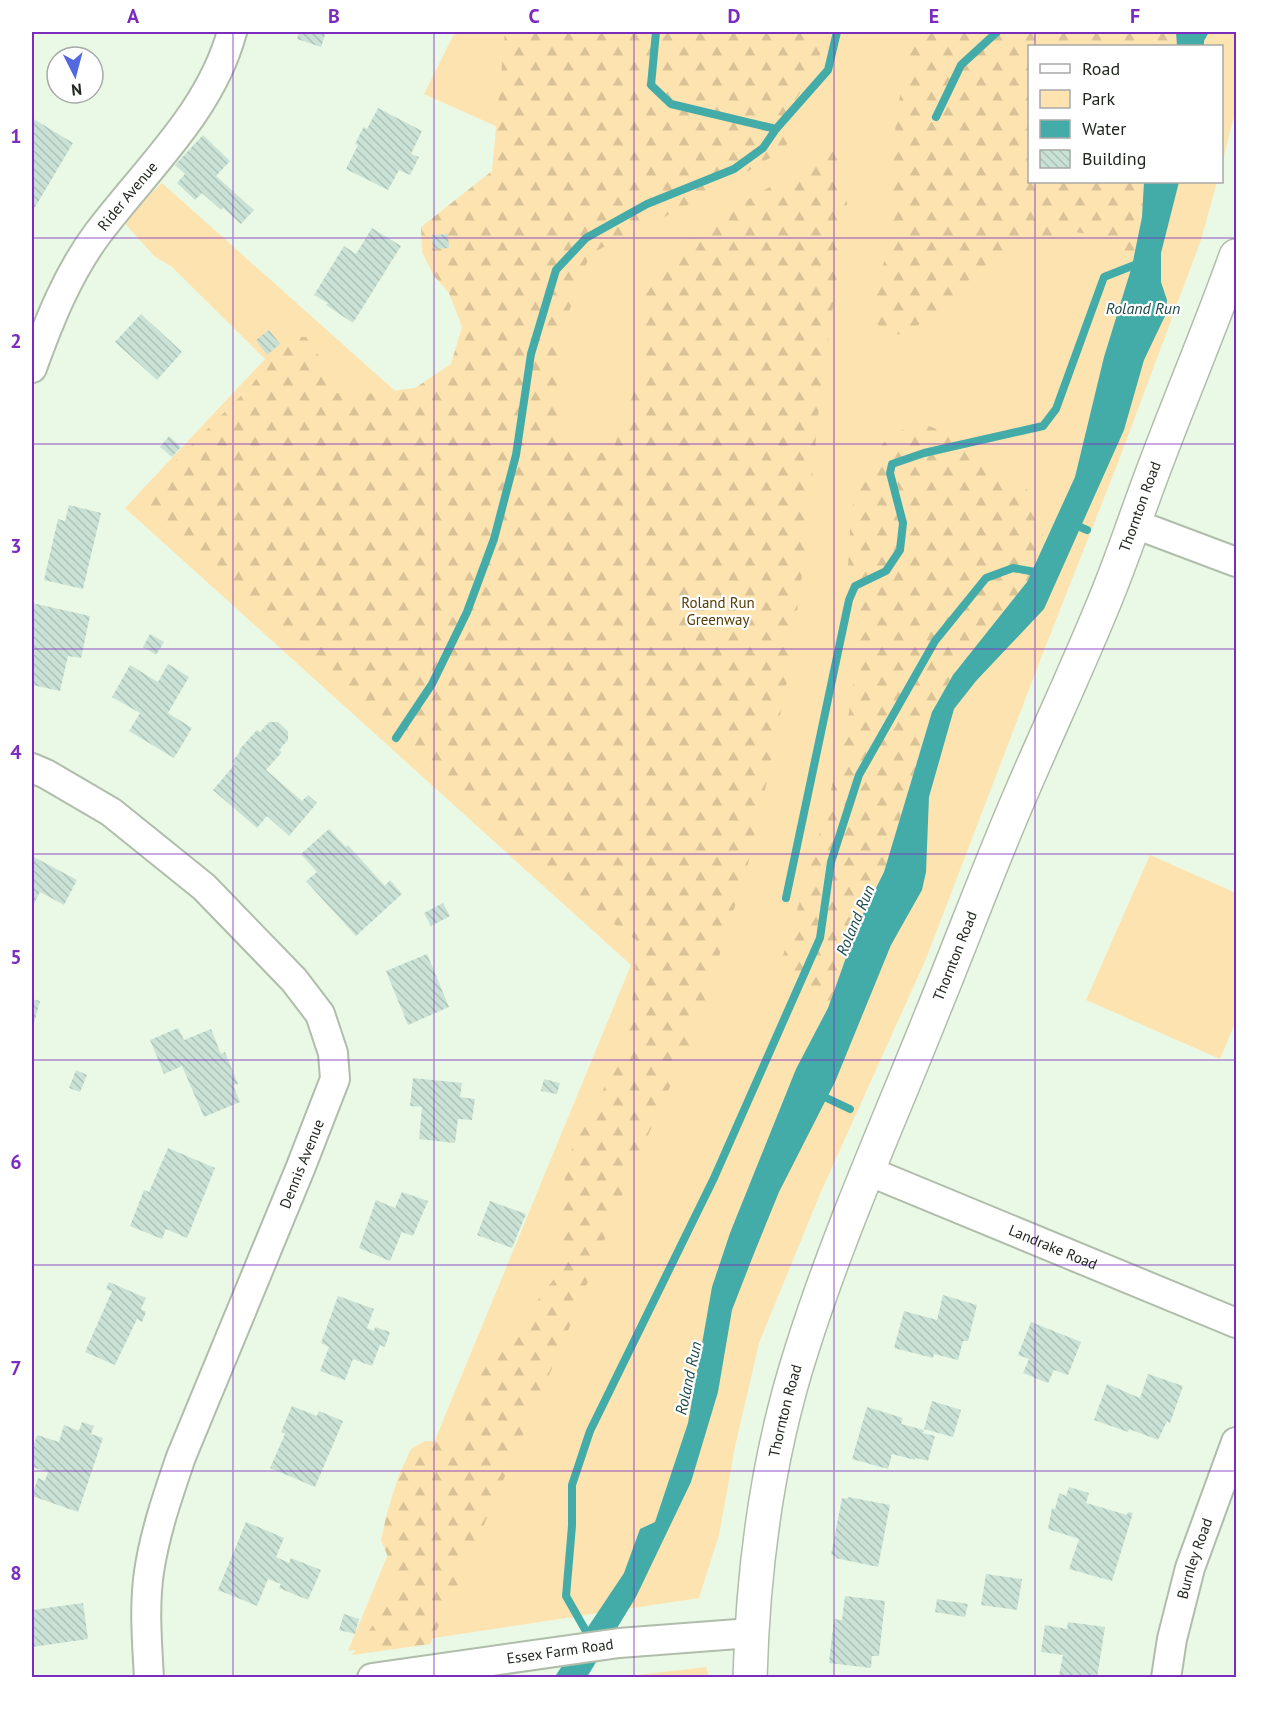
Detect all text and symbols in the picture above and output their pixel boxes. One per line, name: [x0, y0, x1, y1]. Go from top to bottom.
text: A: [127, 3, 140, 29]
text: B: [328, 3, 340, 29]
text: C: [528, 3, 540, 29]
text: D: [728, 3, 741, 29]
text: E: [929, 3, 939, 29]
text: F: [1130, 3, 1140, 29]
north arrow: [45, 45, 105, 105]
legend: [1028, 45, 1223, 183]
text: Road: [1082, 57, 1120, 80]
text: N: [70, 79, 83, 100]
text: Park: [1082, 87, 1115, 110]
text: Water: [1082, 117, 1126, 140]
text: 1: [10, 123, 22, 149]
text: Building: [1082, 147, 1146, 170]
street label: Rider Avenue: [93, 157, 161, 234]
water label: Roland Run: [1106, 298, 1180, 318]
text: 2: [10, 328, 22, 354]
street label: Thornton Road: [1115, 459, 1165, 554]
text: 3: [10, 533, 22, 559]
park label: Roland Run Greenway: [681, 593, 755, 629]
text: 4: [10, 739, 22, 765]
water label: Roland Run: [831, 882, 879, 958]
street label: Thornton Road: [928, 908, 981, 1003]
text: 5: [10, 944, 22, 970]
street label: Dennis Avenue: [275, 1116, 328, 1211]
text: 6: [10, 1149, 22, 1175]
street label: Landrake Road: [1006, 1220, 1100, 1274]
water label: Roland Run: [670, 1339, 706, 1417]
text: 7: [10, 1355, 22, 1381]
street label: Thornton Road: [764, 1362, 806, 1459]
street label: Burnley Road: [1172, 1515, 1216, 1601]
text: 8: [10, 1560, 22, 1586]
street label: Essex Farm Road: [505, 1634, 615, 1668]

